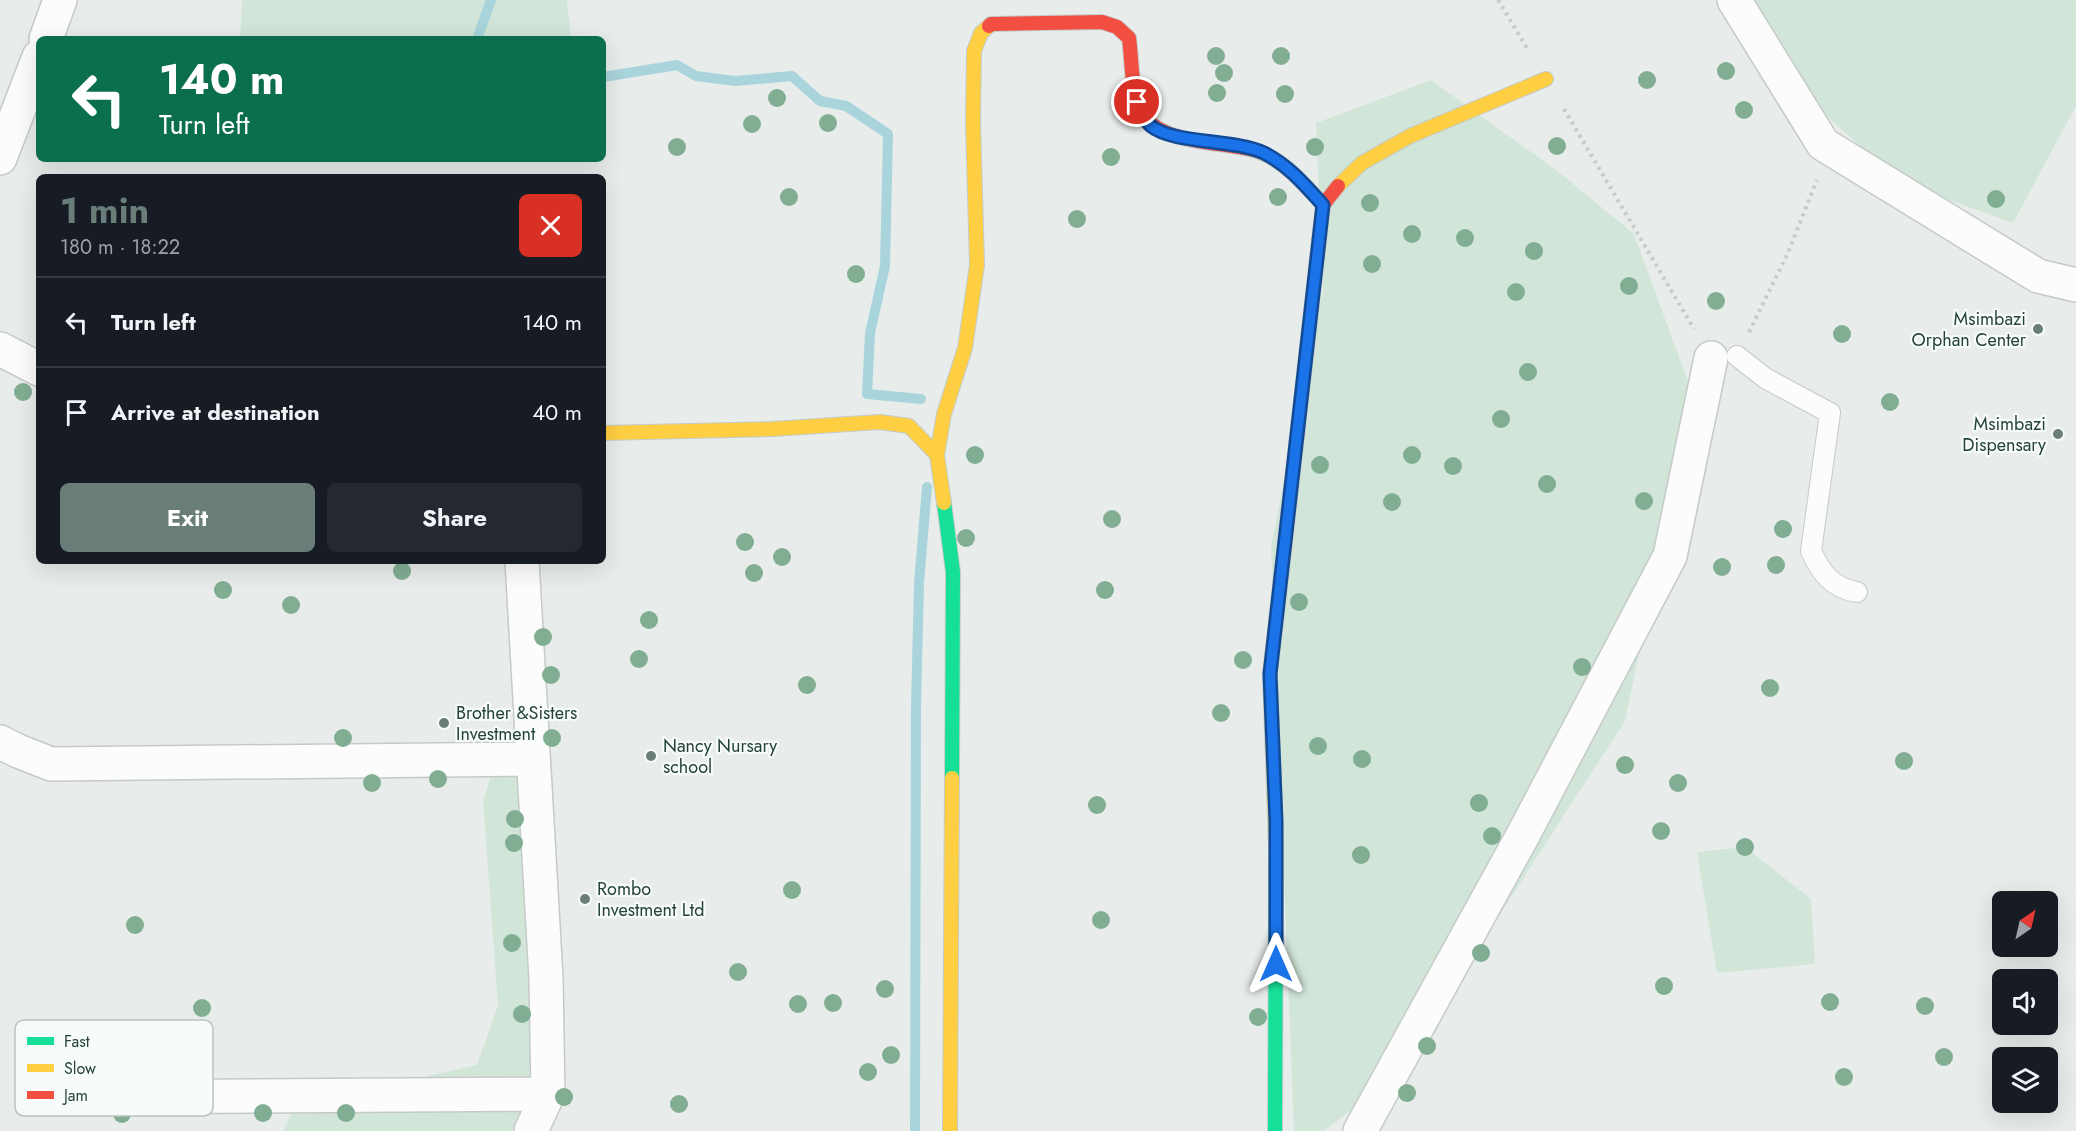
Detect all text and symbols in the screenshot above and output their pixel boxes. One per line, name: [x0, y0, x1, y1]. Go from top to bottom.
text: 140 m: [159, 49, 285, 110]
icon: left: [60, 60, 138, 138]
pin: [1111, 76, 1162, 127]
icon: arrive: [1120, 85, 1153, 118]
text: Turn left: [159, 105, 249, 144]
text: 1 min: [60, 184, 149, 236]
button: close: [519, 194, 582, 257]
text: 180 m · 18:22: [60, 233, 180, 262]
icon: left: [60, 306, 93, 339]
text: Turn left: [111, 306, 196, 338]
text: 140 m: [522, 306, 582, 338]
place label: Msimbazi Orphan Center: [1912, 306, 2027, 353]
marker: Msimbazi Orphan Center: [2031, 322, 2045, 336]
icon: arrive: [60, 396, 93, 429]
text: Arrive at destination: [111, 396, 320, 428]
text: 40 m: [532, 396, 582, 428]
place label: Msimbazi Dispensary: [1962, 411, 2046, 458]
marker: Msimbazi Dispensary: [2051, 427, 2065, 441]
button: Exit: [60, 483, 315, 552]
button: Share: [327, 483, 582, 552]
place label: Brother &Sisters Investment: [456, 700, 577, 747]
marker: Brother &Sisters Investment: [437, 716, 451, 730]
place label: Nancy Nursary school: [663, 733, 777, 780]
marker: Nancy Nursary school: [644, 749, 658, 763]
place label: Rombo Investment Ltd: [597, 876, 704, 923]
north arrow: [1992, 891, 2058, 957]
map controls: [1992, 891, 2058, 1113]
marker: Rombo Investment Ltd: [578, 892, 592, 906]
position arrow: [1244, 932, 1308, 996]
button: sound: [1992, 969, 2058, 1035]
legend: [15, 1020, 213, 1116]
text: Fast: [64, 1030, 90, 1053]
button: layers: [1992, 1047, 2058, 1113]
text: Slow: [64, 1057, 96, 1080]
text: Jam: [62, 1084, 88, 1107]

